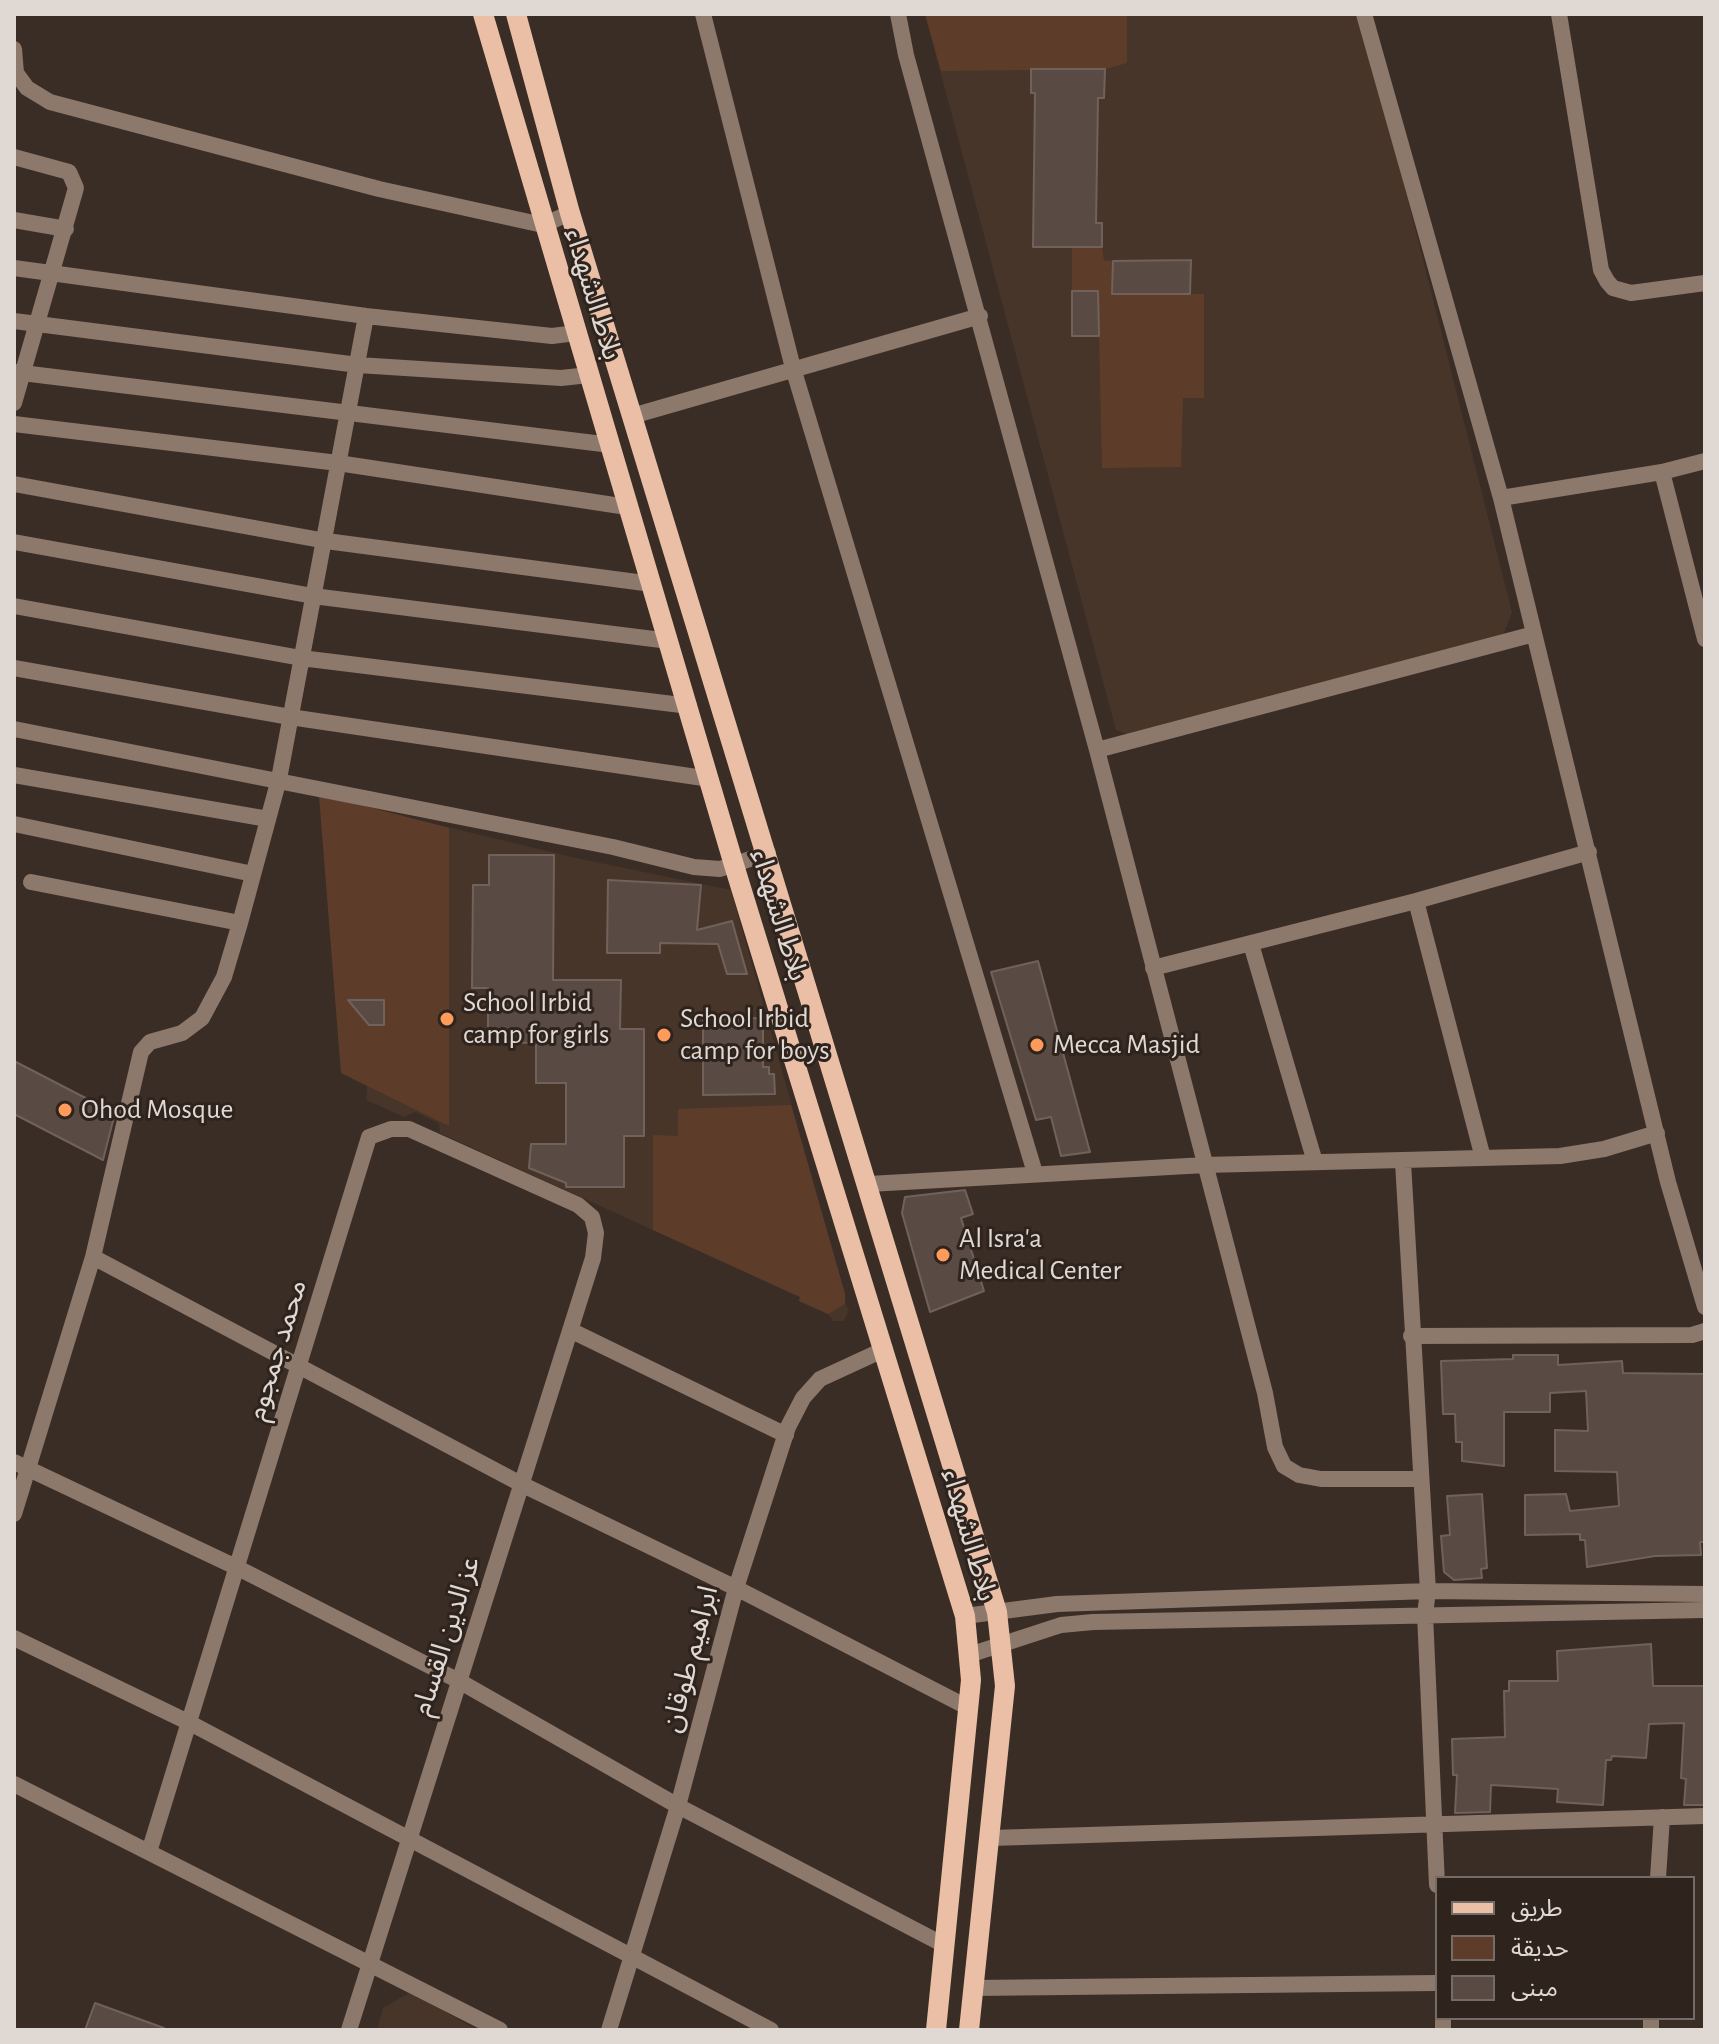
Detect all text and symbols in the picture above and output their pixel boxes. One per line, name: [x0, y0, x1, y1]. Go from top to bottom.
street label: بلاط الشهداء: [557, 224, 629, 364]
street label: بلاط الشهداء: [743, 845, 815, 985]
place label: School Irbid camp for girls: [463, 986, 609, 1052]
place label: School Irbid camp for boys: [680, 1002, 830, 1068]
marker: School Irbid camp for girls: [438, 1010, 456, 1028]
marker: School Irbid camp for boys: [655, 1026, 673, 1044]
place label: Mecca Masjid: [1053, 1028, 1200, 1062]
marker: Mecca Masjid: [1028, 1036, 1046, 1054]
place label: Ohod Mosque: [81, 1093, 233, 1127]
marker: Ohod Mosque: [56, 1101, 74, 1119]
place label: Al Isra'a Medical Center: [959, 1222, 1122, 1288]
marker: Al Isra'a Medical Center: [934, 1246, 952, 1264]
street label: محمد جمجوم: [240, 1276, 314, 1424]
street label: بلاط الشهداء: [934, 1465, 1004, 1605]
street label: عز الدين القسام: [404, 1552, 488, 1720]
street label: ابراهيم طوقان: [654, 1582, 726, 1736]
legend: [1435, 1876, 1695, 2020]
text: طريق: [1511, 1897, 1563, 1921]
text: حديقة: [1511, 1937, 1569, 1961]
text: مبنى: [1511, 1977, 1558, 2001]

